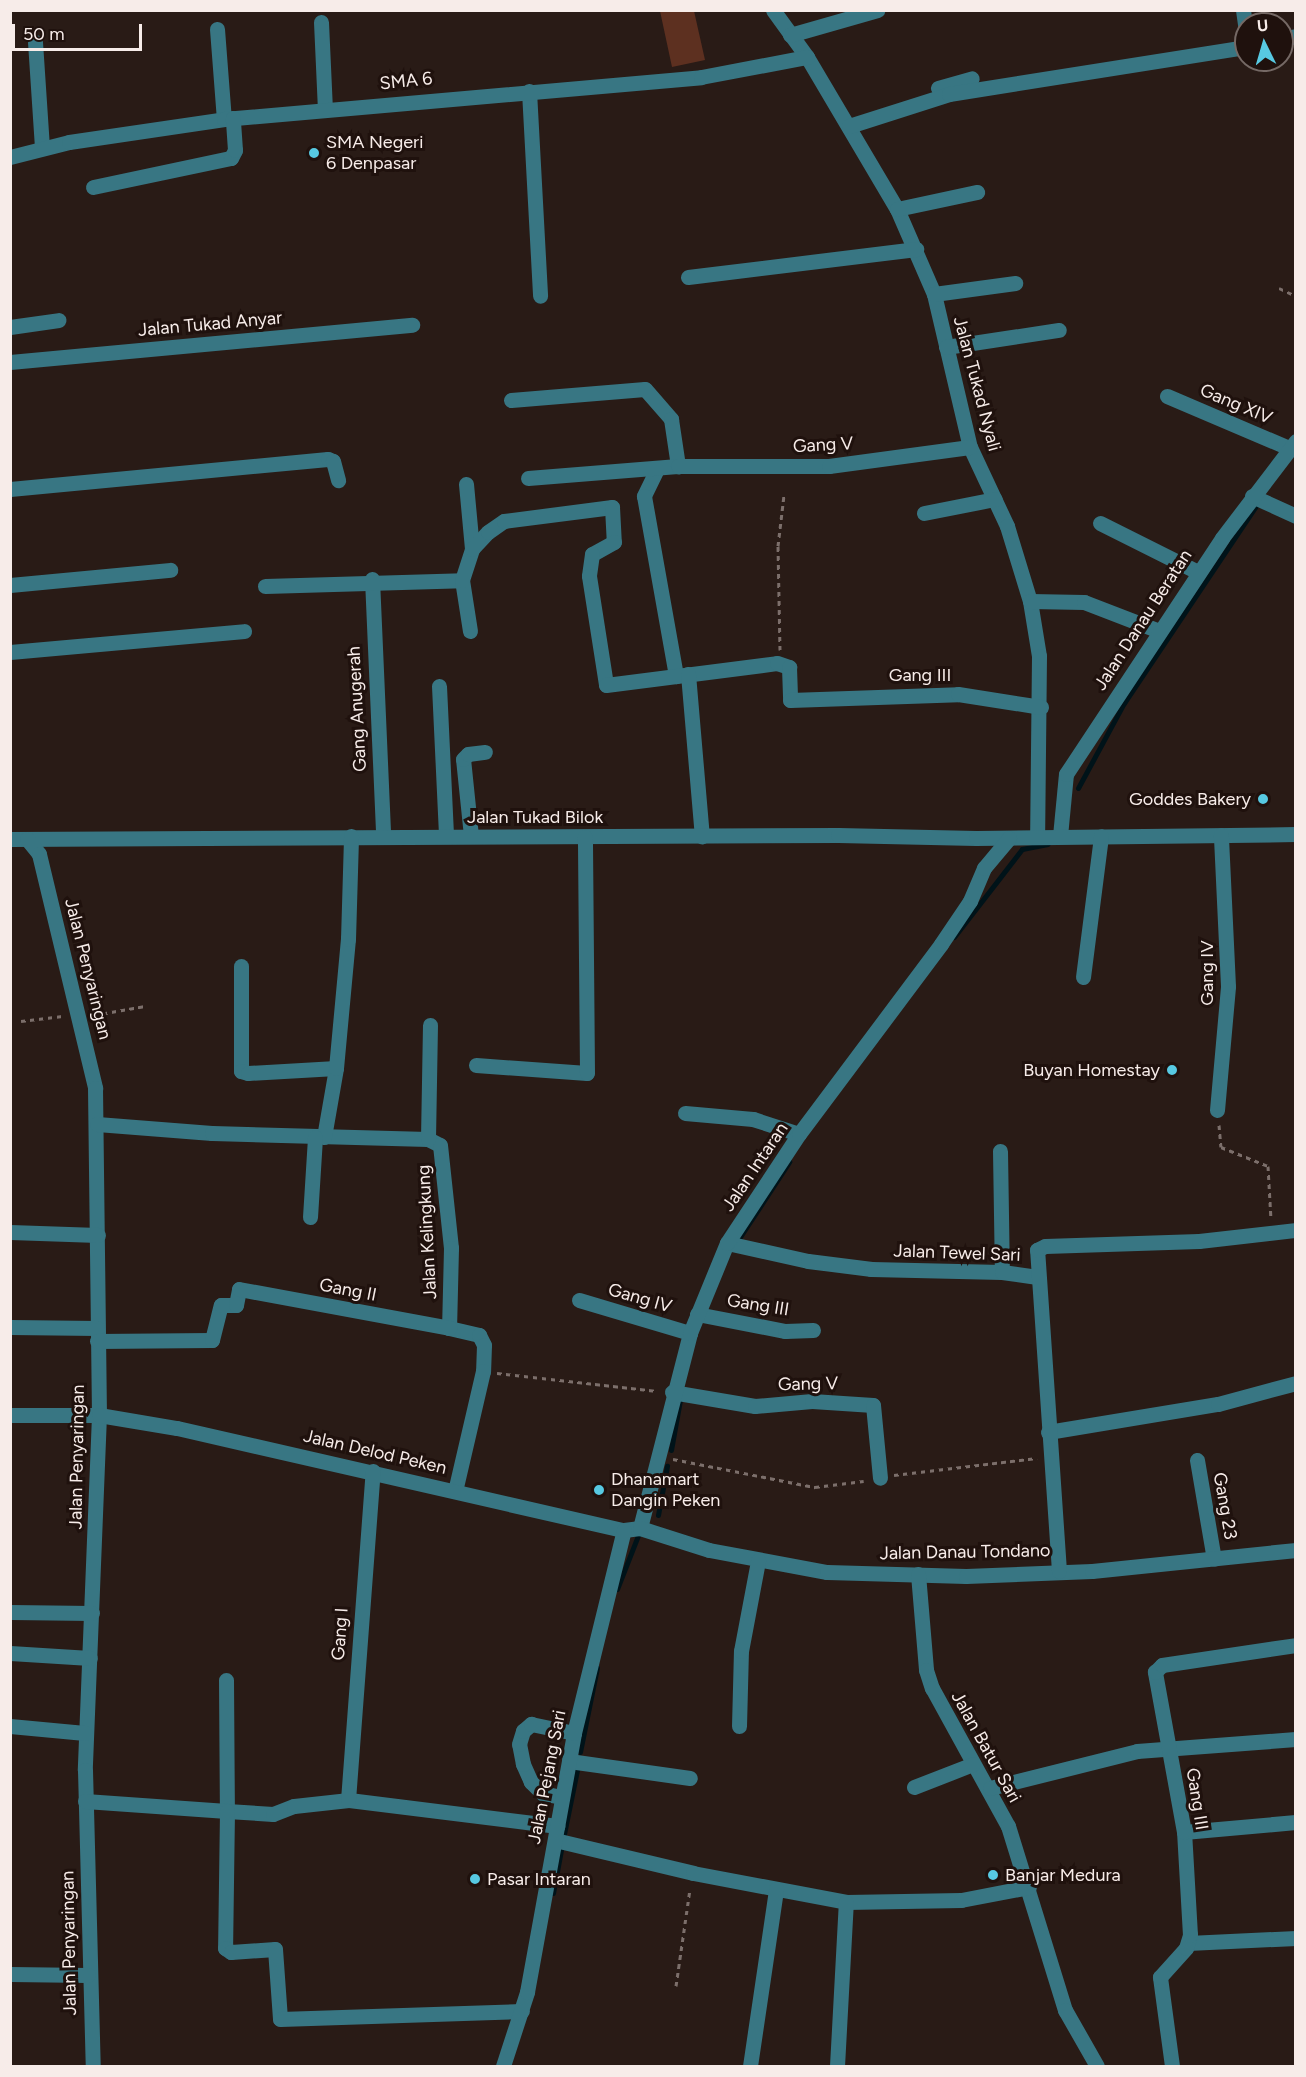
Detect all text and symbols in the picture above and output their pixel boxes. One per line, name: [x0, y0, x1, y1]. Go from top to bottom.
scale bar: [15, 12, 146, 50]
north arrow: [1234, 12, 1294, 72]
text: U: [1256, 16, 1269, 36]
text: 50 m: [23, 23, 65, 45]
street label: SMA 6: [378, 67, 434, 95]
place label: SMA Negeri 6 Denpasar: [326, 132, 423, 174]
marker: SMA Negeri 6 Denpasar: [307, 146, 321, 160]
street label: Jalan Tukad Anyar: [137, 307, 283, 341]
street label: Jalan Tukad Nyali: [949, 314, 1005, 454]
street label: Gang XIV: [1197, 379, 1275, 429]
street label: Gang V: [792, 433, 854, 457]
street label: Jalan Danau Beratan: [1089, 546, 1197, 694]
street label: Gang Anugerah: [343, 646, 371, 772]
street label: Gang III: [889, 664, 951, 686]
place label: Goddes Bakery: [1129, 788, 1251, 810]
marker: Goddes Bakery: [1256, 792, 1270, 806]
street label: Jalan Tukad Bilok: [467, 806, 603, 828]
street label: Jalan Penyaringan: [60, 896, 116, 1042]
street label: Gang IV: [1196, 940, 1218, 1006]
place label: Buyan Homestay: [1023, 1059, 1160, 1081]
marker: Buyan Homestay: [1165, 1063, 1179, 1077]
street label: Jalan Intaran: [717, 1119, 793, 1215]
street label: Jalan Kelingkung: [413, 1164, 441, 1300]
street label: Jalan Tewel Sari: [893, 1240, 1021, 1266]
street label: Gang II: [318, 1274, 378, 1306]
street label: Gang IV: [606, 1279, 674, 1317]
street label: Gang III: [725, 1289, 791, 1321]
street label: Gang V: [778, 1373, 838, 1395]
street label: Jalan Penyaringan: [65, 1385, 89, 1529]
street label: Jalan Delod Peken: [301, 1425, 449, 1479]
place label: Dhanamart Dangin Peken: [611, 1469, 720, 1512]
street label: Gang 23: [1208, 1471, 1242, 1541]
marker: Dhanamart Dangin Peken: [592, 1483, 606, 1497]
street label: Jalan Danau Tondano: [879, 1540, 1051, 1564]
street label: Gang I: [327, 1607, 353, 1661]
street label: Jalan Batur Sari: [946, 1687, 1026, 1807]
street label: Jalan Pejang Sari: [523, 1708, 571, 1846]
street label: Gang III: [1181, 1766, 1213, 1832]
place label: Banjar Medura: [1005, 1864, 1121, 1886]
place label: Pasar Intaran: [487, 1868, 591, 1890]
marker: Banjar Medura: [986, 1868, 1000, 1882]
street label: Jalan Penyaringan: [57, 1871, 81, 2015]
marker: Pasar Intaran: [468, 1872, 482, 1886]

